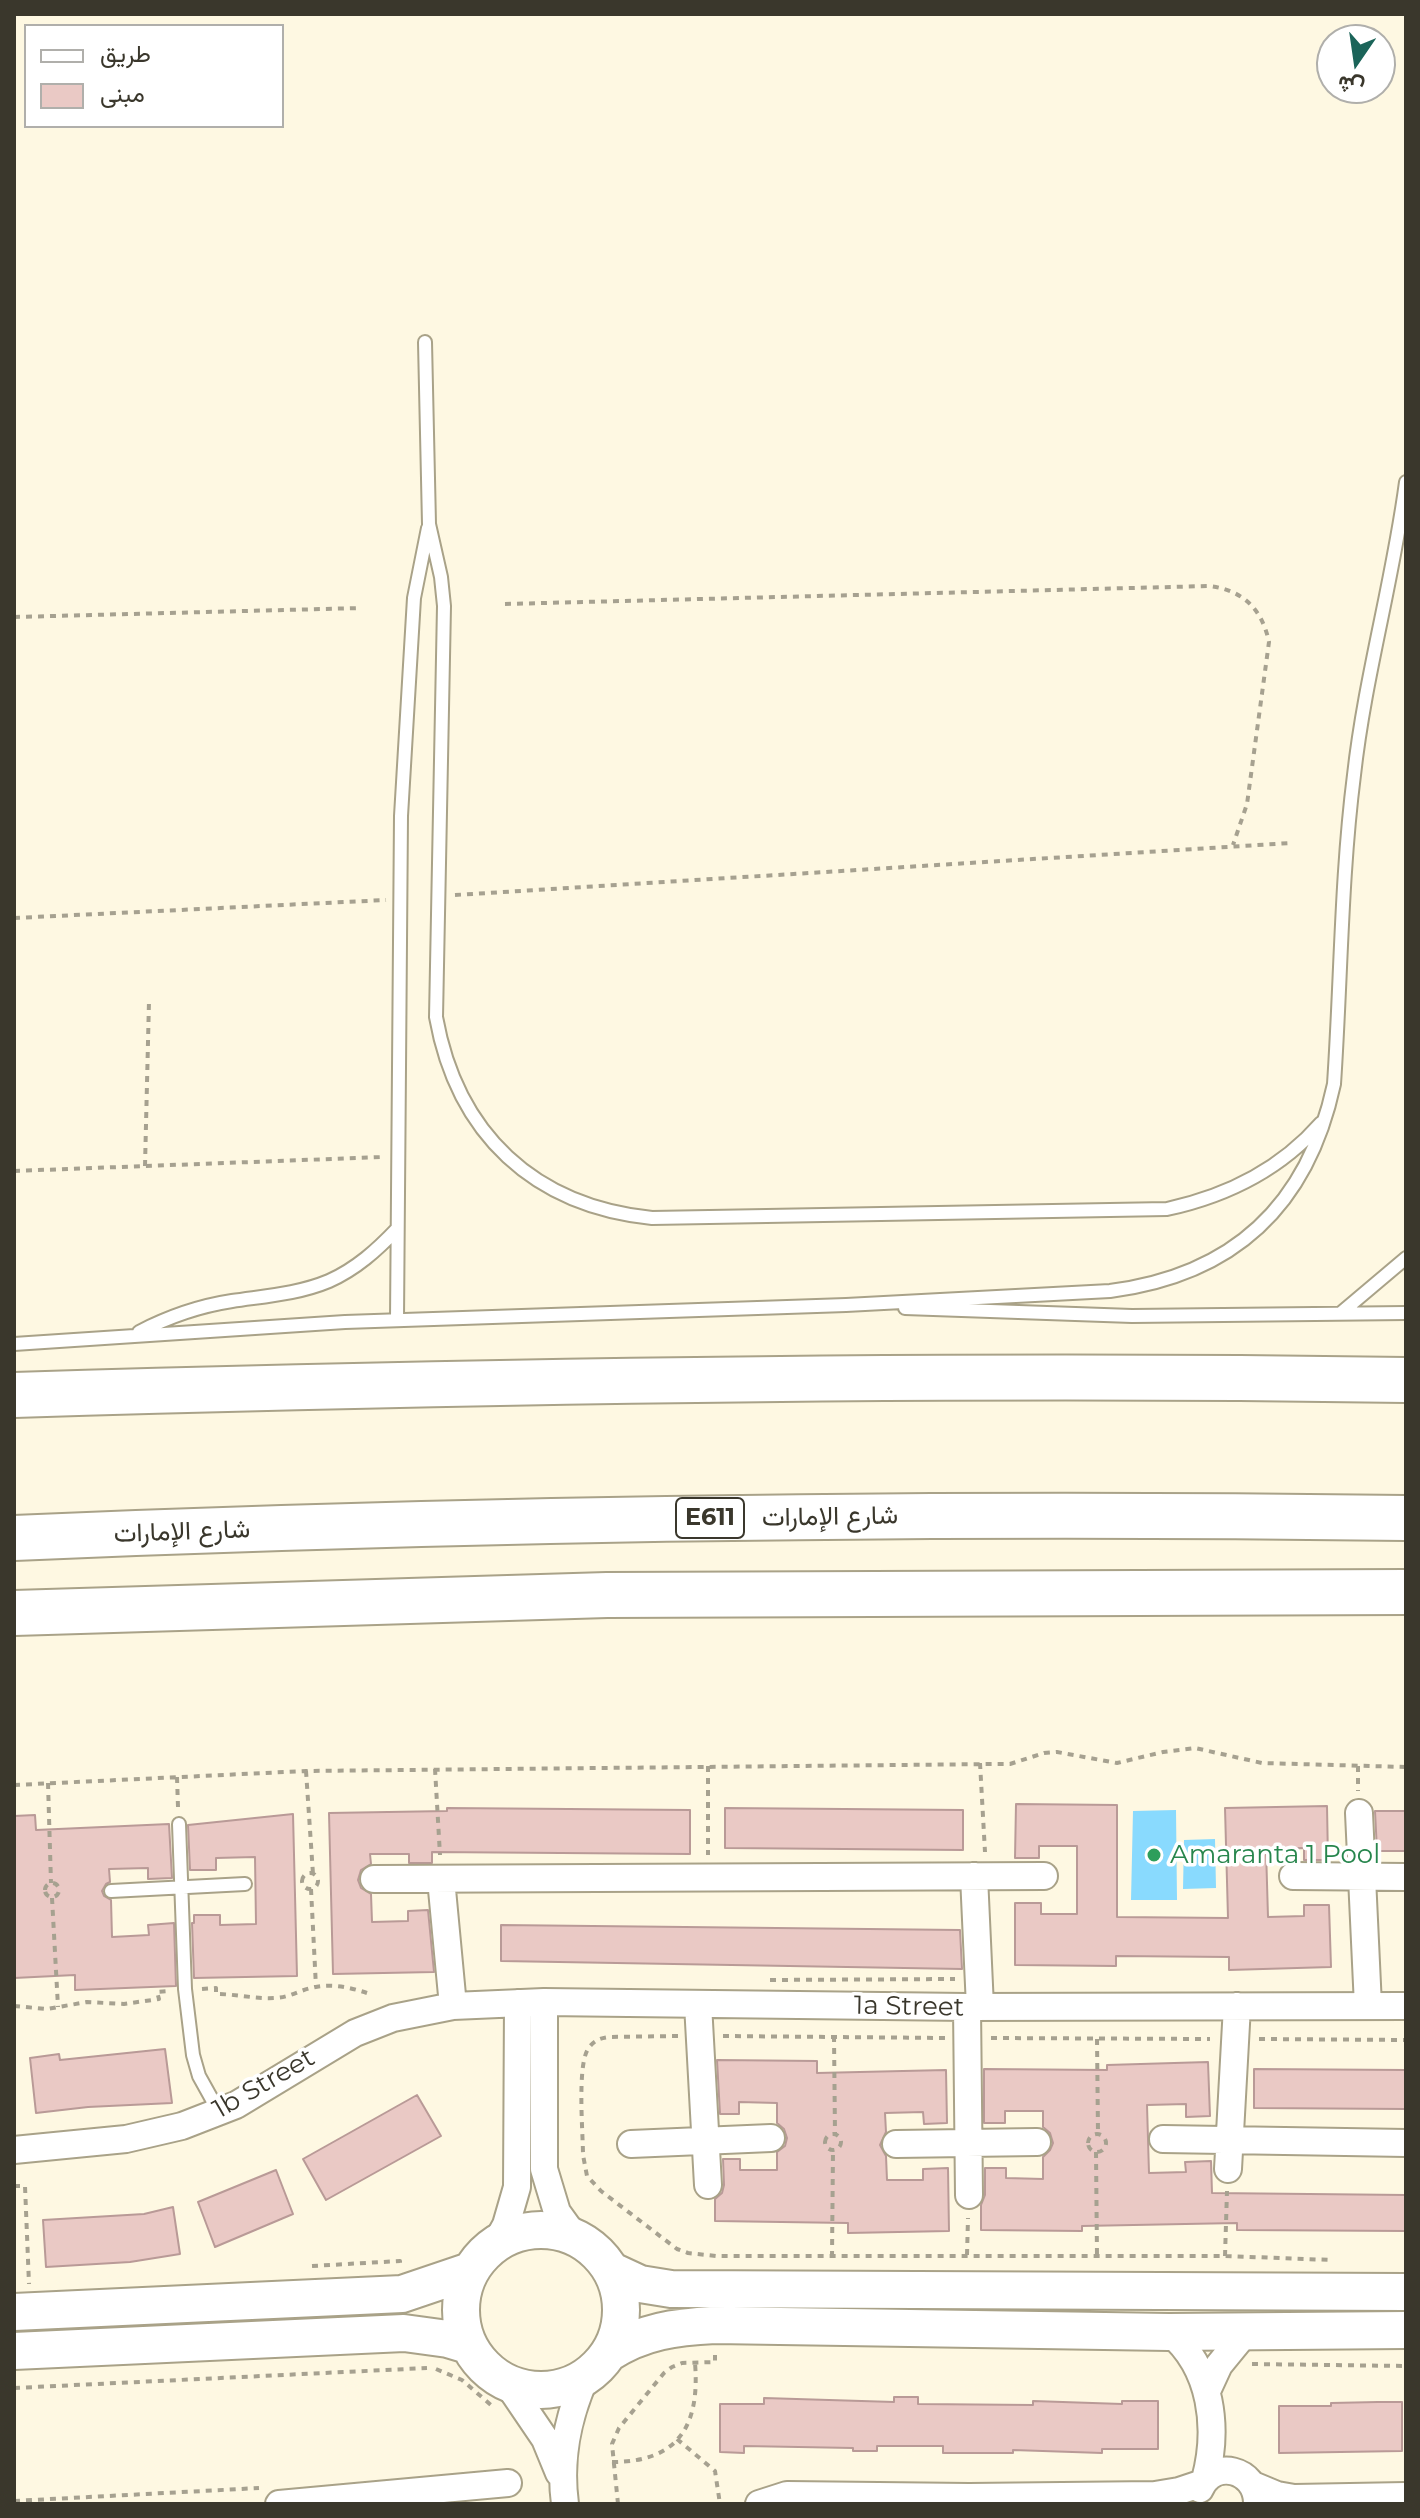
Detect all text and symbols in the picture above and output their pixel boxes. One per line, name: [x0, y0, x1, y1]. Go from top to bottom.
legend: [24, 24, 284, 128]
north arrow: [1316, 24, 1396, 104]
text: طريق: [100, 39, 151, 68]
text: ش: [1335, 70, 1367, 102]
text: مبنى: [100, 79, 145, 108]
road number: E611: [676, 1498, 744, 1538]
street label: شارع الإمارات: [762, 1500, 898, 1534]
street label: شارع الإمارات: [113, 1514, 251, 1550]
place label: Amaranta 1 Pool: [1170, 1839, 1380, 1871]
marker: Amaranta 1 Pool: [1145, 1846, 1163, 1864]
street label: 1a Street: [854, 1990, 964, 2024]
street label: 1b Street: [208, 2042, 320, 2126]

